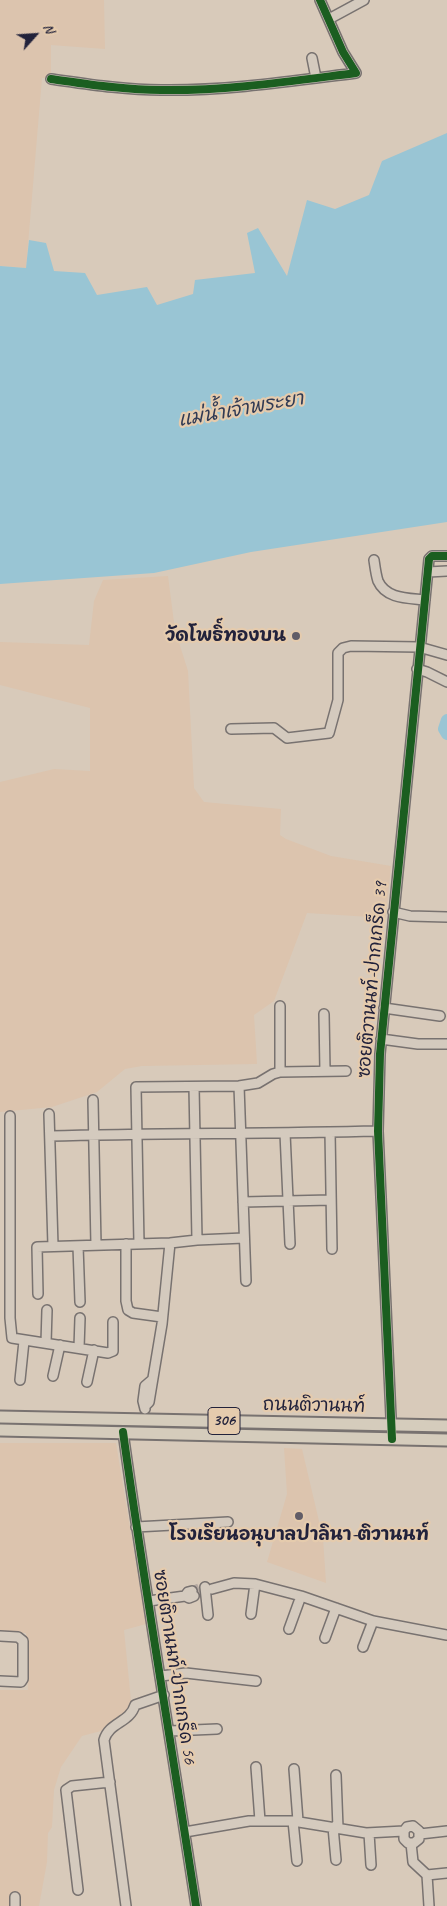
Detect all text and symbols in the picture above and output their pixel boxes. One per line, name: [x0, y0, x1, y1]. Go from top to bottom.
north arrow: [10, 10, 60, 60]
text: N: [39, 21, 58, 36]
water label: แม่น้ำเจ้าพระยา: [177, 388, 305, 432]
place label: วัดโพธิ์ทองบน: [165, 625, 286, 647]
marker: วัดโพธิ์ทองบน: [290, 630, 302, 642]
street label: ซอยติวานนท์-ปากเกร็ด 39: [354, 881, 392, 1079]
street label: ถนนติวานนท์: [263, 1394, 365, 1418]
road number: 306: [208, 1408, 240, 1434]
marker: โรงเรียนอนุบาลปาลินา-ติวานนท์: [293, 1510, 305, 1522]
place label: โรงเรียนอนุบาลปาลินา-ติวานนท์: [169, 1524, 429, 1546]
street label: ซอยติวานนท์-ปากเกร็ด 56: [148, 1568, 200, 1766]

